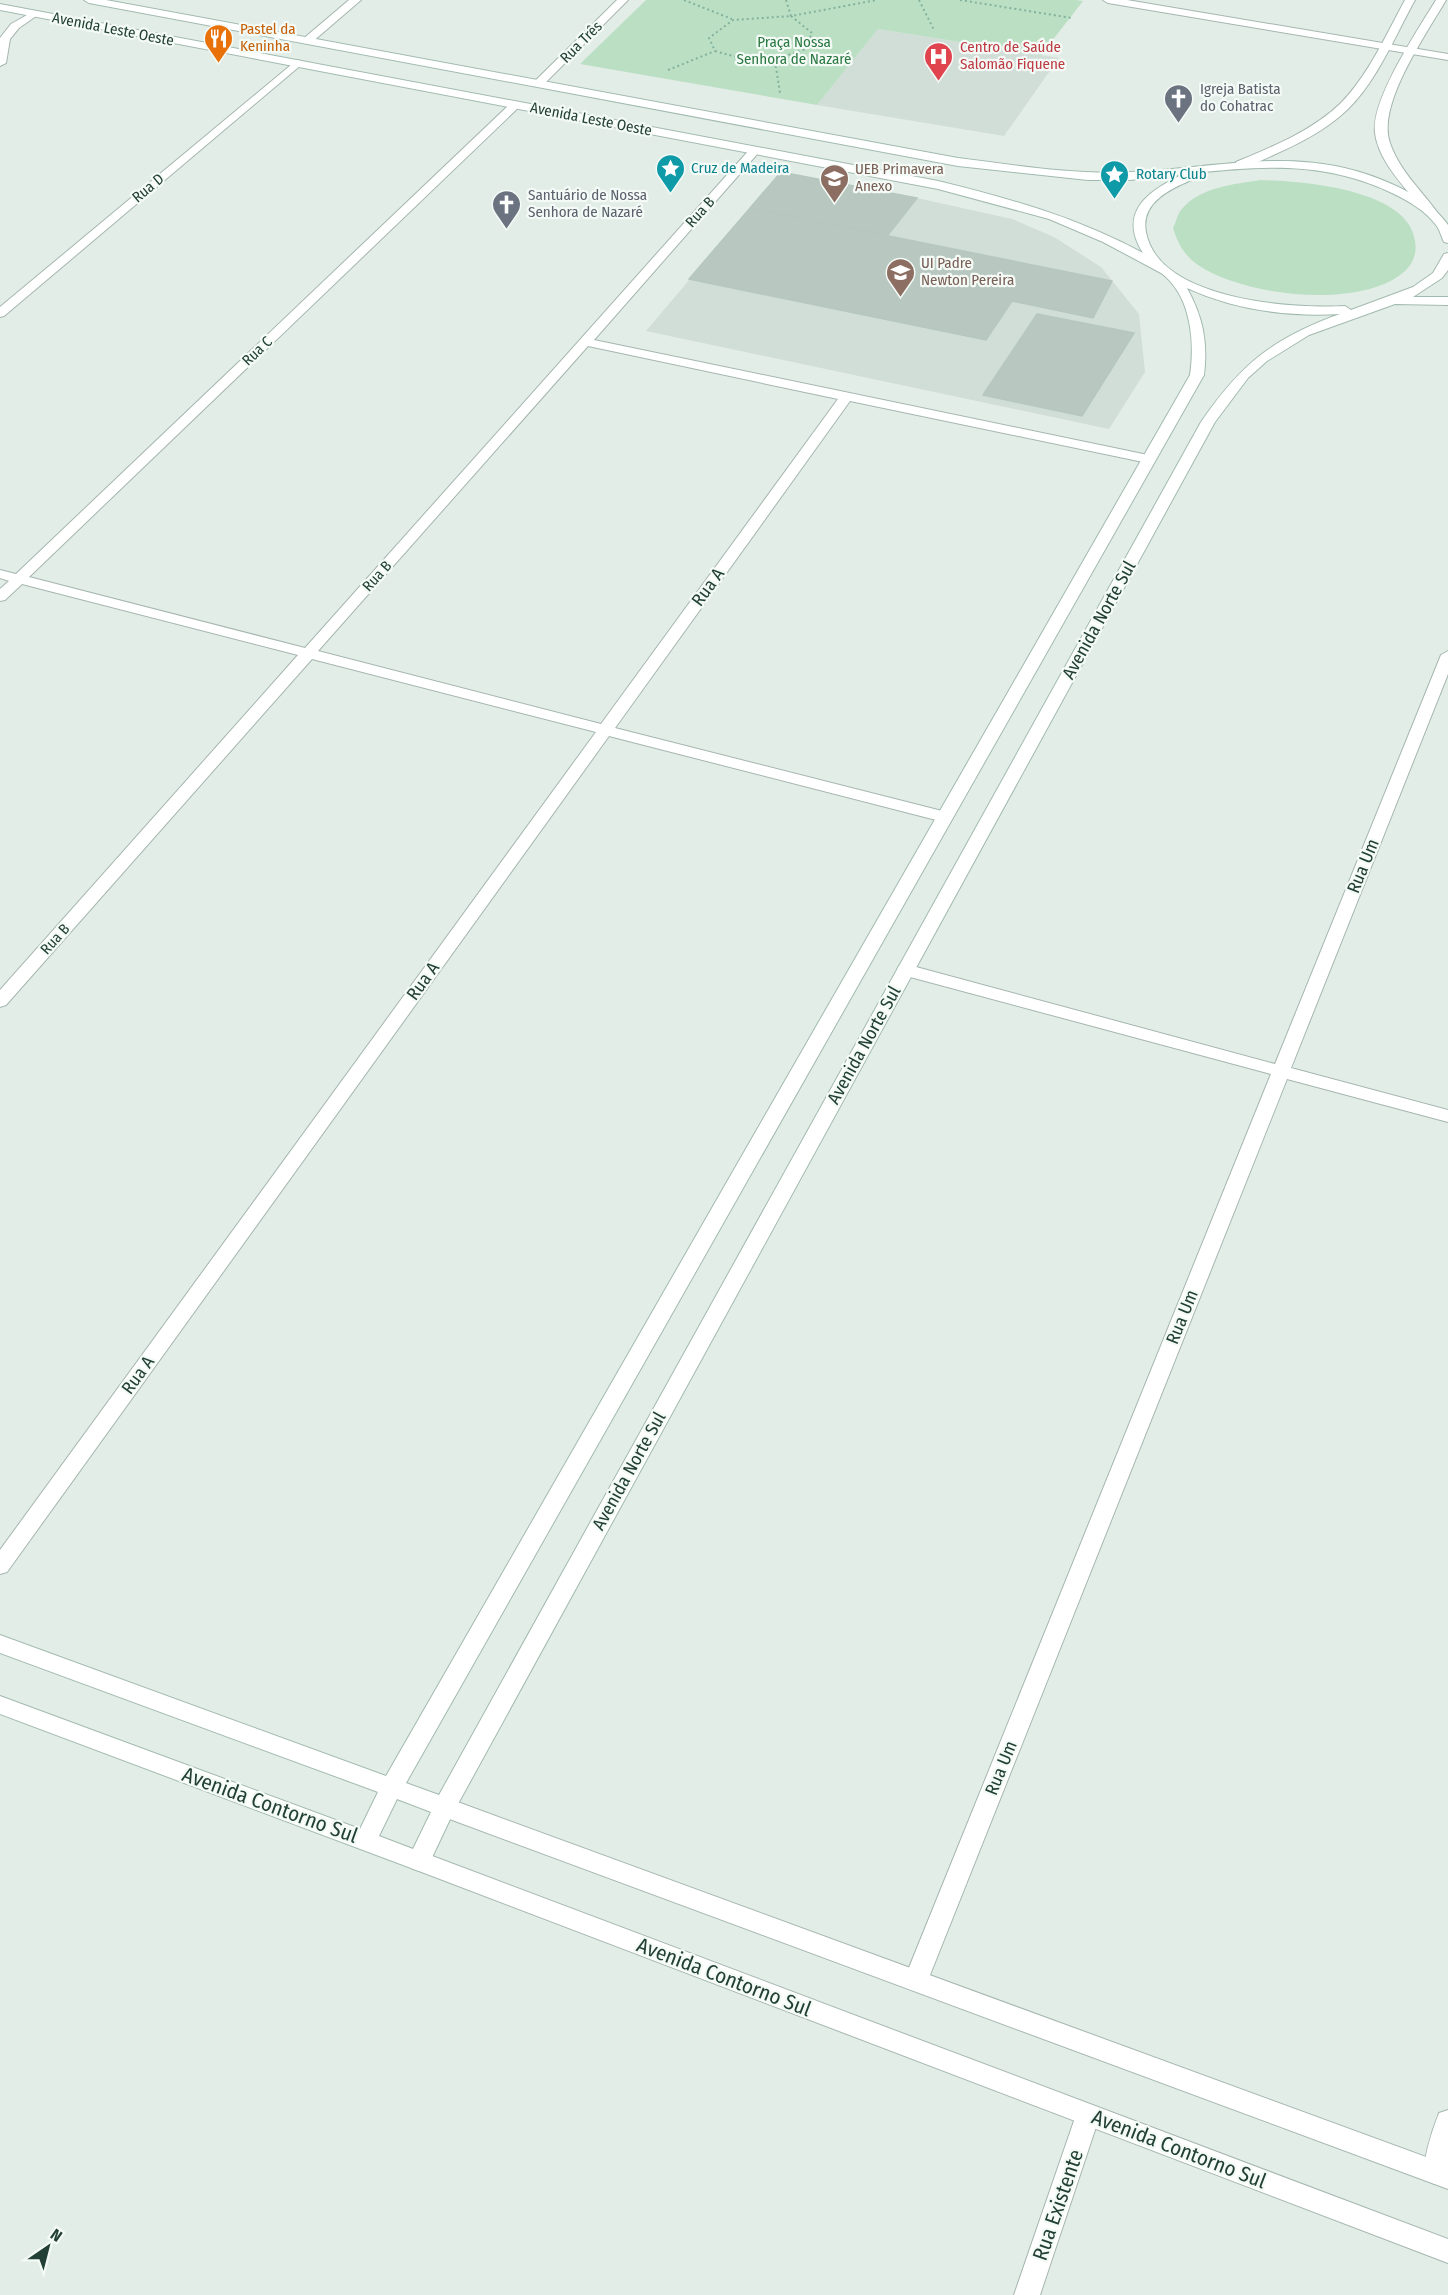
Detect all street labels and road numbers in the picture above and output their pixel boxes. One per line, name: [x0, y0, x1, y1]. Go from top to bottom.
street label: Avenida Leste Oeste: [51, 8, 175, 50]
street label: Rua Três: [556, 17, 606, 67]
street label: Avenida Leste Oeste: [529, 98, 653, 140]
street label: Rua D: [129, 170, 167, 206]
street label: Rua B: [682, 193, 718, 231]
street label: Rua C: [238, 332, 276, 369]
street label: Rua B: [359, 557, 395, 595]
street label: Avenida Norte Sul: [1057, 557, 1141, 683]
street label: Rua A: [687, 563, 729, 610]
street label: Rua Um: [1342, 836, 1384, 896]
street label: Rua B: [37, 920, 73, 958]
street label: Rua A: [402, 957, 444, 1004]
street label: Avenida Norte Sul: [822, 982, 906, 1108]
street label: Rua Um: [1161, 1287, 1203, 1347]
street label: Rua A: [117, 1351, 159, 1398]
street label: Avenida Norte Sul: [587, 1408, 671, 1534]
street label: Rua Um: [980, 1738, 1022, 1798]
street label: Avenida Contorno Sul: [179, 1761, 362, 1849]
street label: Avenida Contorno Sul: [633, 1932, 815, 2022]
street label: Avenida Contorno Sul: [1088, 2104, 1270, 2194]
street label: Rua Existente: [1027, 2146, 1089, 2264]

